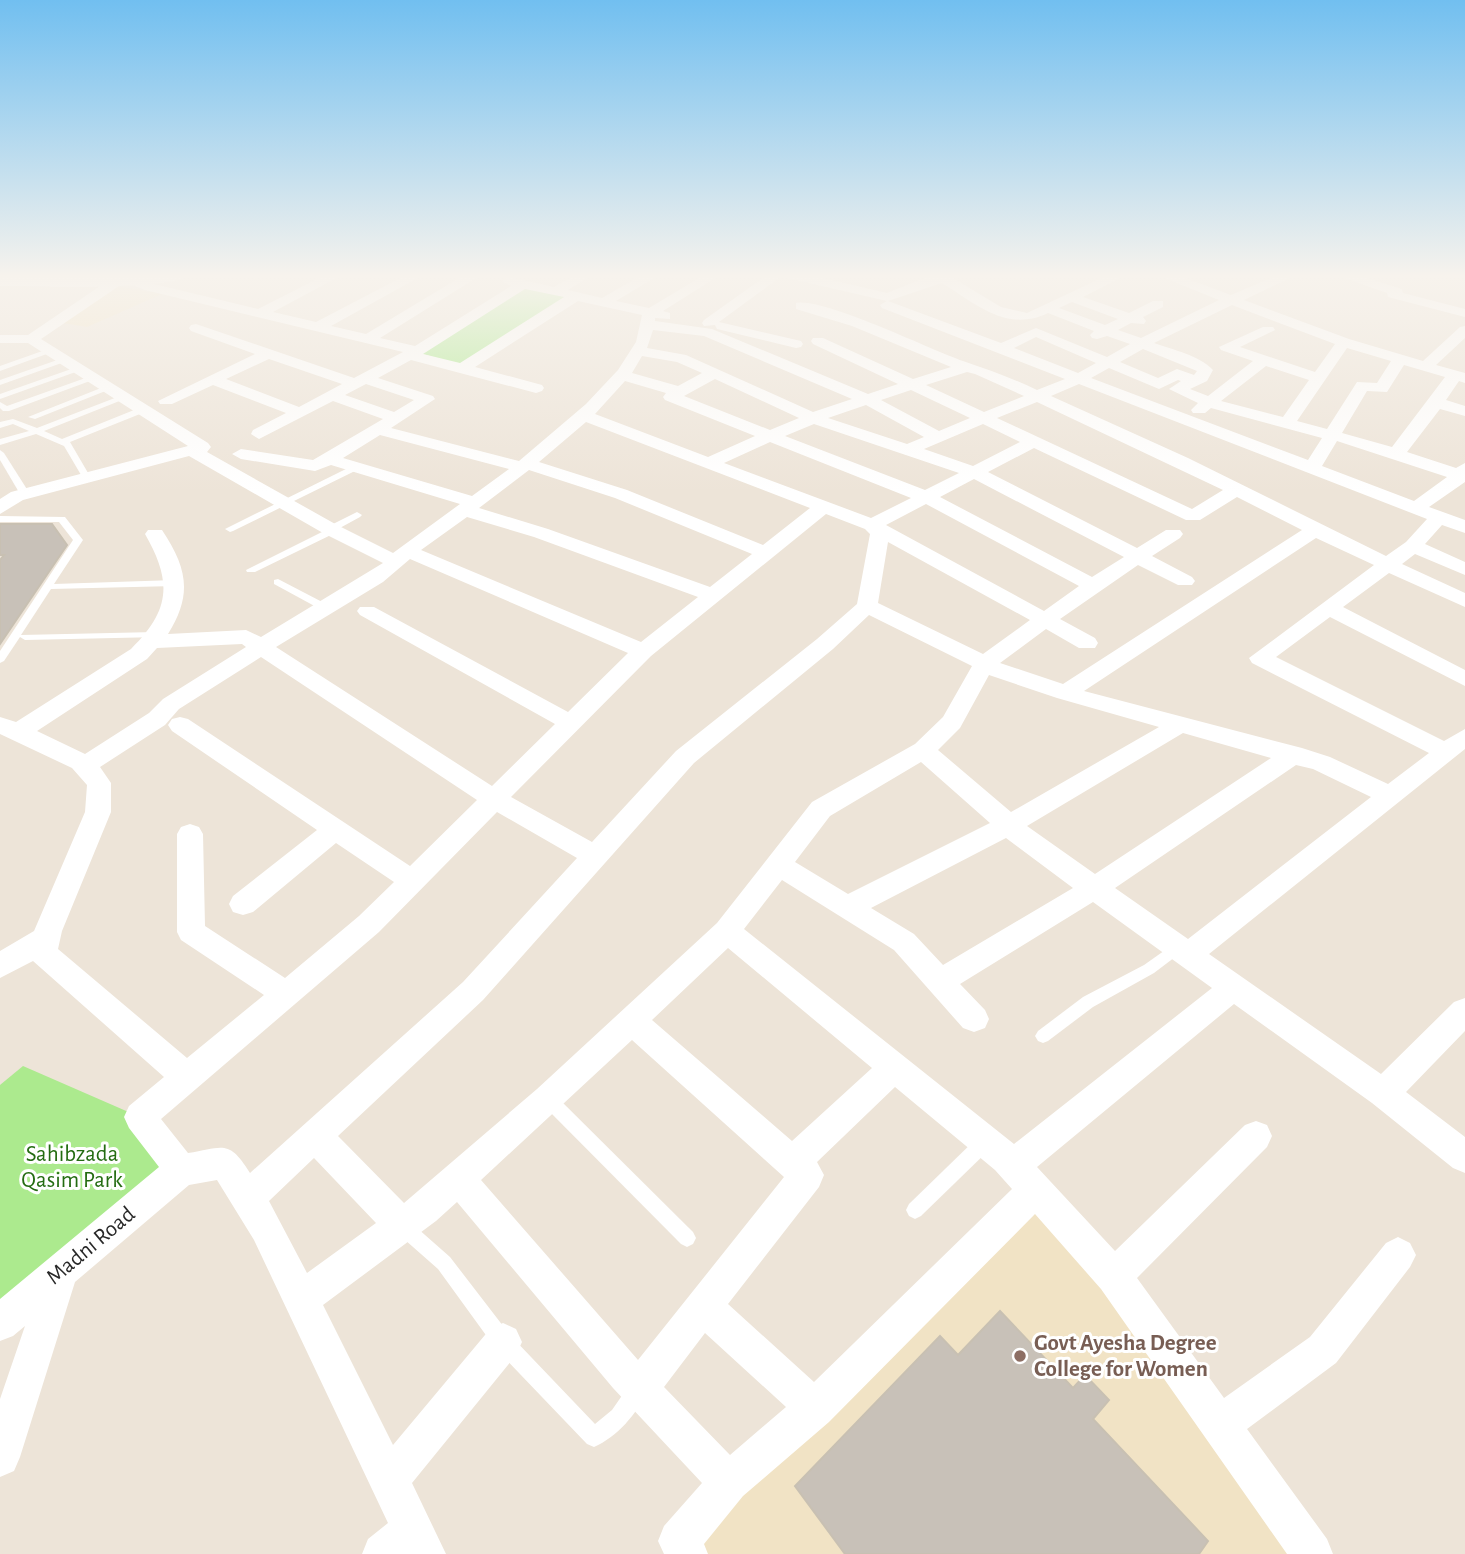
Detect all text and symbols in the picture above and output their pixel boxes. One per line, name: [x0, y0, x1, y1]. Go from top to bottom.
park label: Sahibzada Qasim Park: [21, 1143, 123, 1192]
street label: Madni Road: [42, 1203, 140, 1289]
place label: Govt Ayesha Degree College for Women: [1034, 1332, 1217, 1381]
marker: Govt Ayesha Degree College for Women: [1012, 1348, 1028, 1364]

